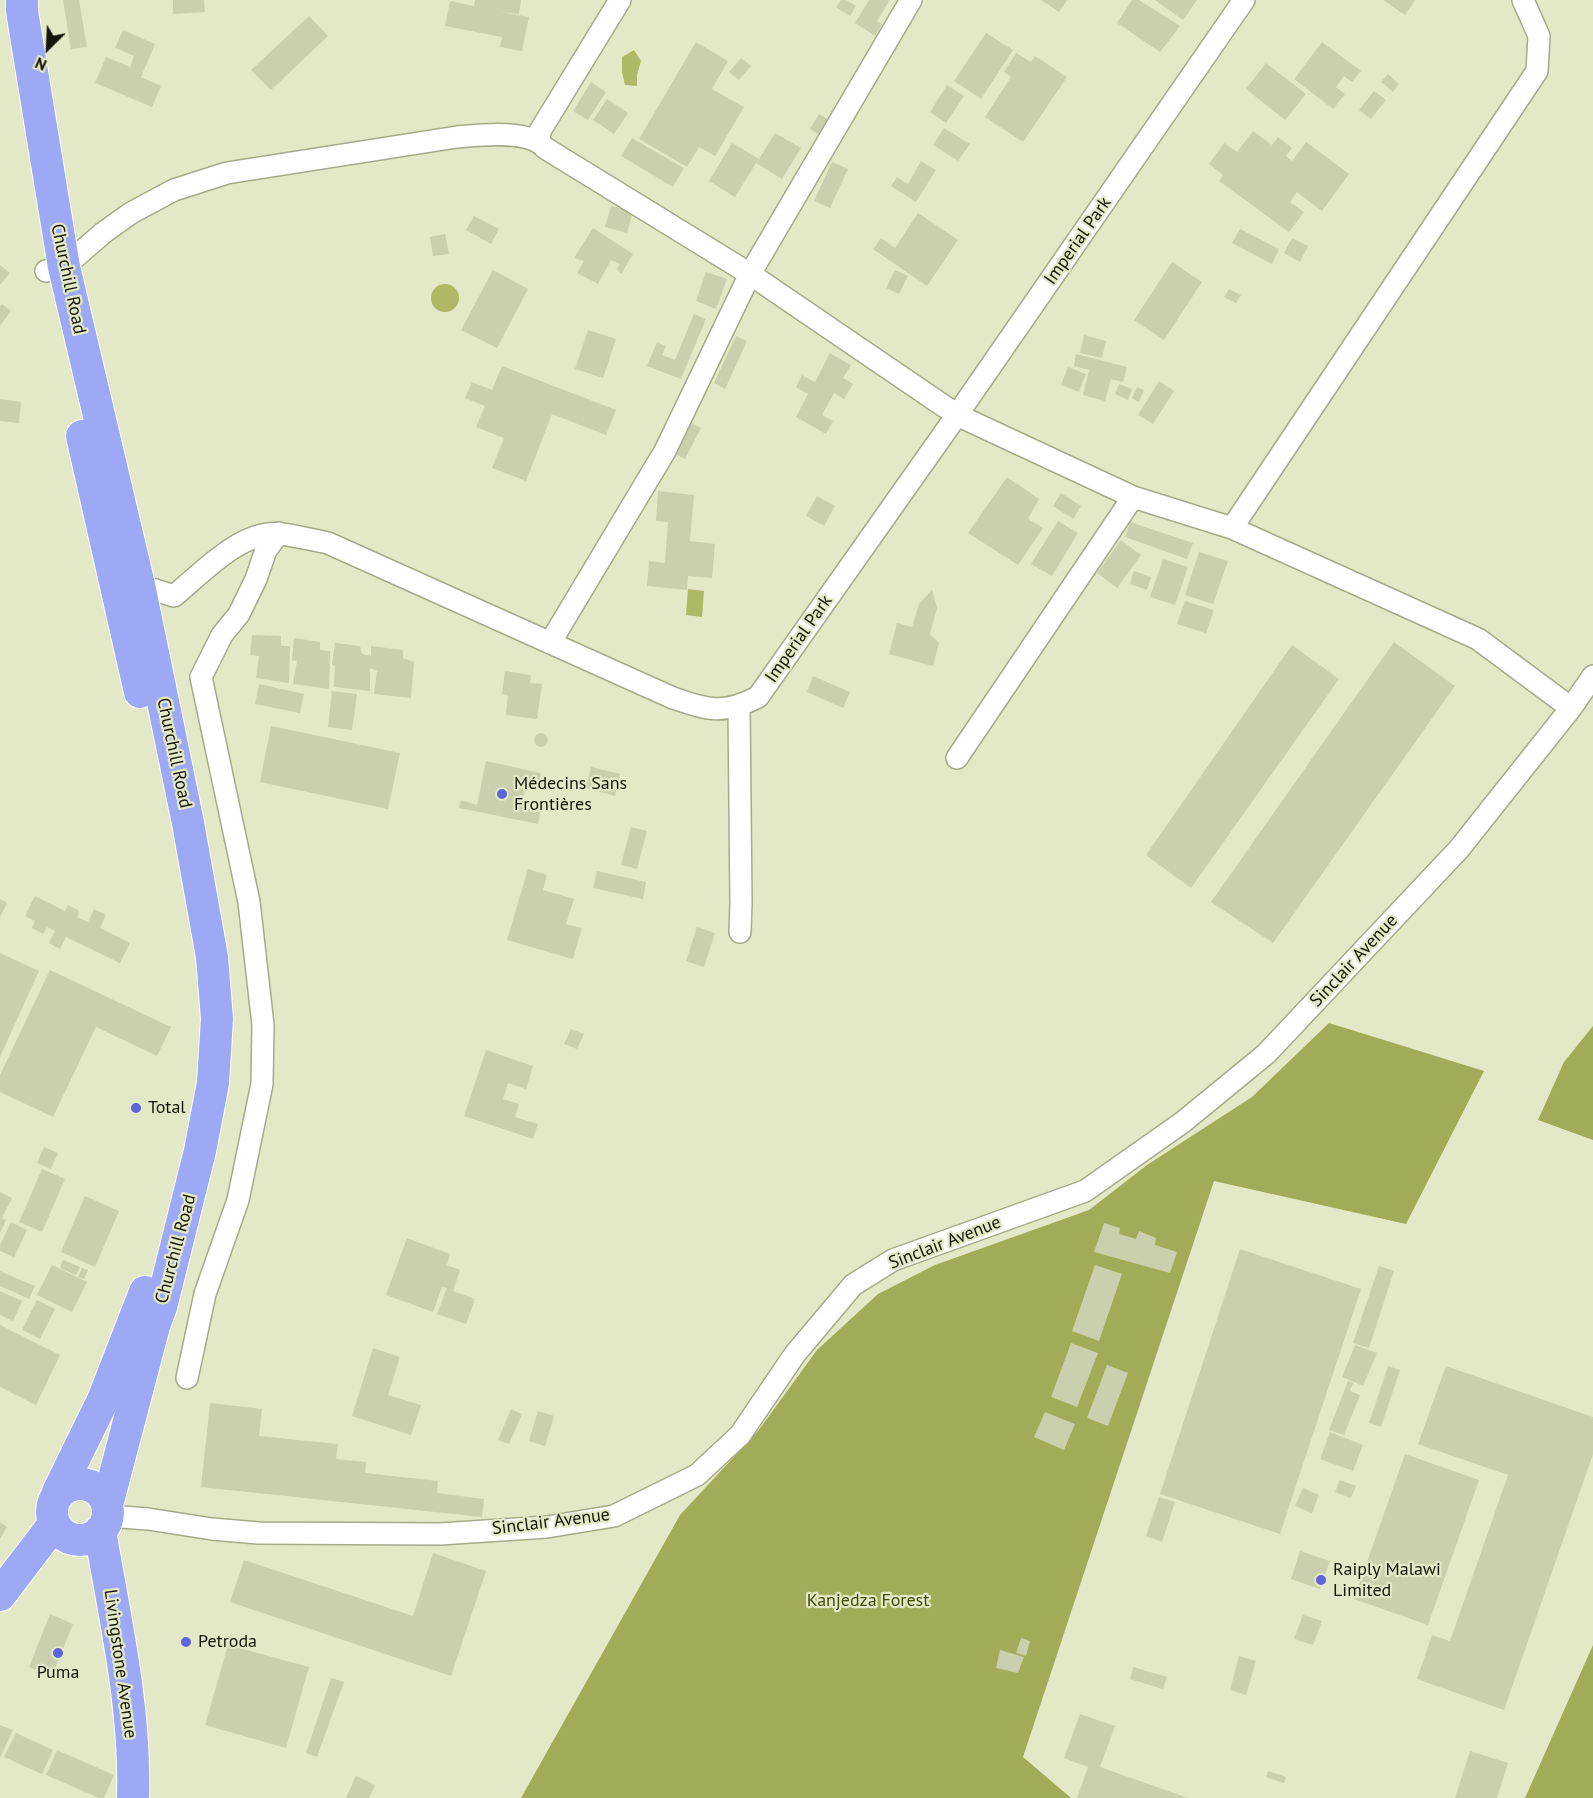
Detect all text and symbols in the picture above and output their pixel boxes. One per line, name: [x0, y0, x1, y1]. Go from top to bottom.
north arrow: [18, 18, 78, 78]
text: N: [32, 53, 50, 76]
street label: Imperial Park: [1040, 193, 1116, 289]
street label: Churchill Road: [46, 222, 90, 336]
street label: Imperial Park: [761, 591, 837, 687]
street label: Churchill Road: [152, 696, 196, 810]
place label: Médecins Sans Frontières: [514, 773, 627, 816]
marker: Médecins Sans Frontières: [495, 787, 509, 801]
street label: Sinclair Avenue: [1306, 910, 1402, 1012]
place label: Total: [148, 1097, 186, 1119]
marker: Total: [129, 1101, 143, 1115]
street label: Churchill Road: [151, 1192, 201, 1306]
street label: Sinclair Avenue: [886, 1212, 1004, 1274]
street label: Sinclair Avenue: [491, 1504, 611, 1540]
place label: Raiply Malawi Limited: [1333, 1559, 1441, 1602]
marker: Raiply Malawi Limited: [1314, 1573, 1328, 1587]
street label: Livingstone Avenue: [99, 1588, 141, 1740]
park label: Kanjedza Forest: [807, 1590, 929, 1612]
place label: Petroda: [198, 1631, 257, 1653]
marker: Petroda: [179, 1635, 193, 1649]
marker: Puma: [51, 1646, 65, 1660]
place label: Puma: [37, 1662, 79, 1684]

